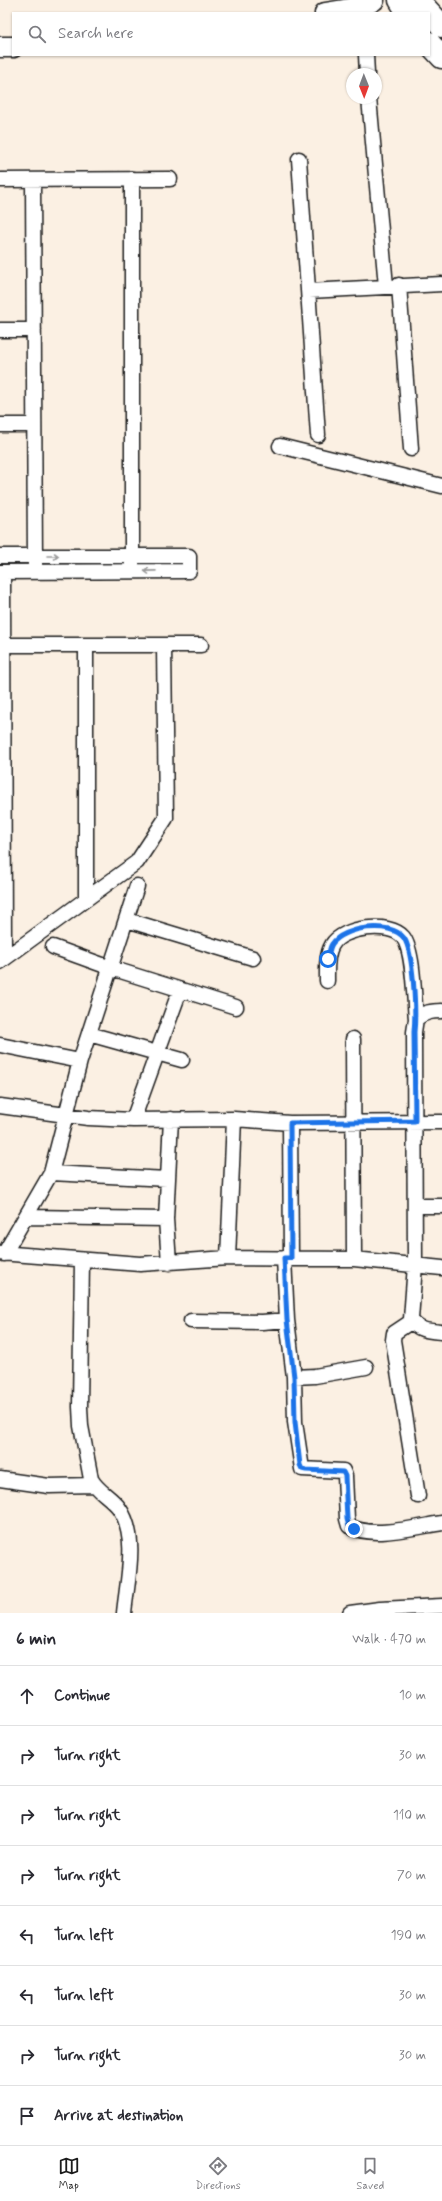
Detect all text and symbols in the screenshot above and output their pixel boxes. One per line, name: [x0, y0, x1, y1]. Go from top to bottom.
search box: [12, 12, 430, 56]
icon: search: [26, 23, 48, 45]
text: Search here: [58, 24, 134, 44]
north arrow: [346, 68, 382, 104]
one-way arrow: [46, 552, 59, 560]
one-way arrow: [144, 567, 157, 575]
route start: [319, 950, 337, 968]
route end: [345, 1520, 363, 1538]
text: 6 min: [16, 1628, 56, 1650]
text: Walk · 470 m: [352, 1631, 426, 1648]
icon: ahead: [16, 1685, 38, 1707]
text: Continue: [54, 1686, 110, 1706]
text: 10 m: [399, 1687, 426, 1704]
icon: right: [16, 1745, 38, 1767]
text: Turn right: [54, 1746, 121, 1766]
text: 30 m: [399, 1747, 426, 1764]
icon: right: [16, 1805, 38, 1827]
text: Turn right: [54, 1806, 121, 1826]
text: 110 m: [393, 1807, 426, 1824]
icon: right: [16, 1865, 38, 1887]
text: Turn right: [54, 1866, 121, 1886]
text: 70 m: [397, 1867, 426, 1884]
icon: left: [16, 1925, 38, 1947]
text: Turn left: [54, 1926, 114, 1946]
text: 190 m: [391, 1927, 426, 1944]
icon: left: [16, 1985, 38, 2007]
text: Turn left: [54, 1986, 114, 2006]
text: 30 m: [399, 1987, 426, 2004]
icon: right: [16, 2045, 38, 2067]
text: Turn right: [54, 2046, 121, 2066]
text: 30 m: [399, 2047, 426, 2064]
icon: arrive: [16, 2105, 38, 2127]
text: Arrive at destination: [54, 2106, 183, 2126]
tab: Map: [58, 2155, 80, 2193]
tab: Directions: [195, 2155, 241, 2193]
tab: Saved: [356, 2155, 384, 2193]

